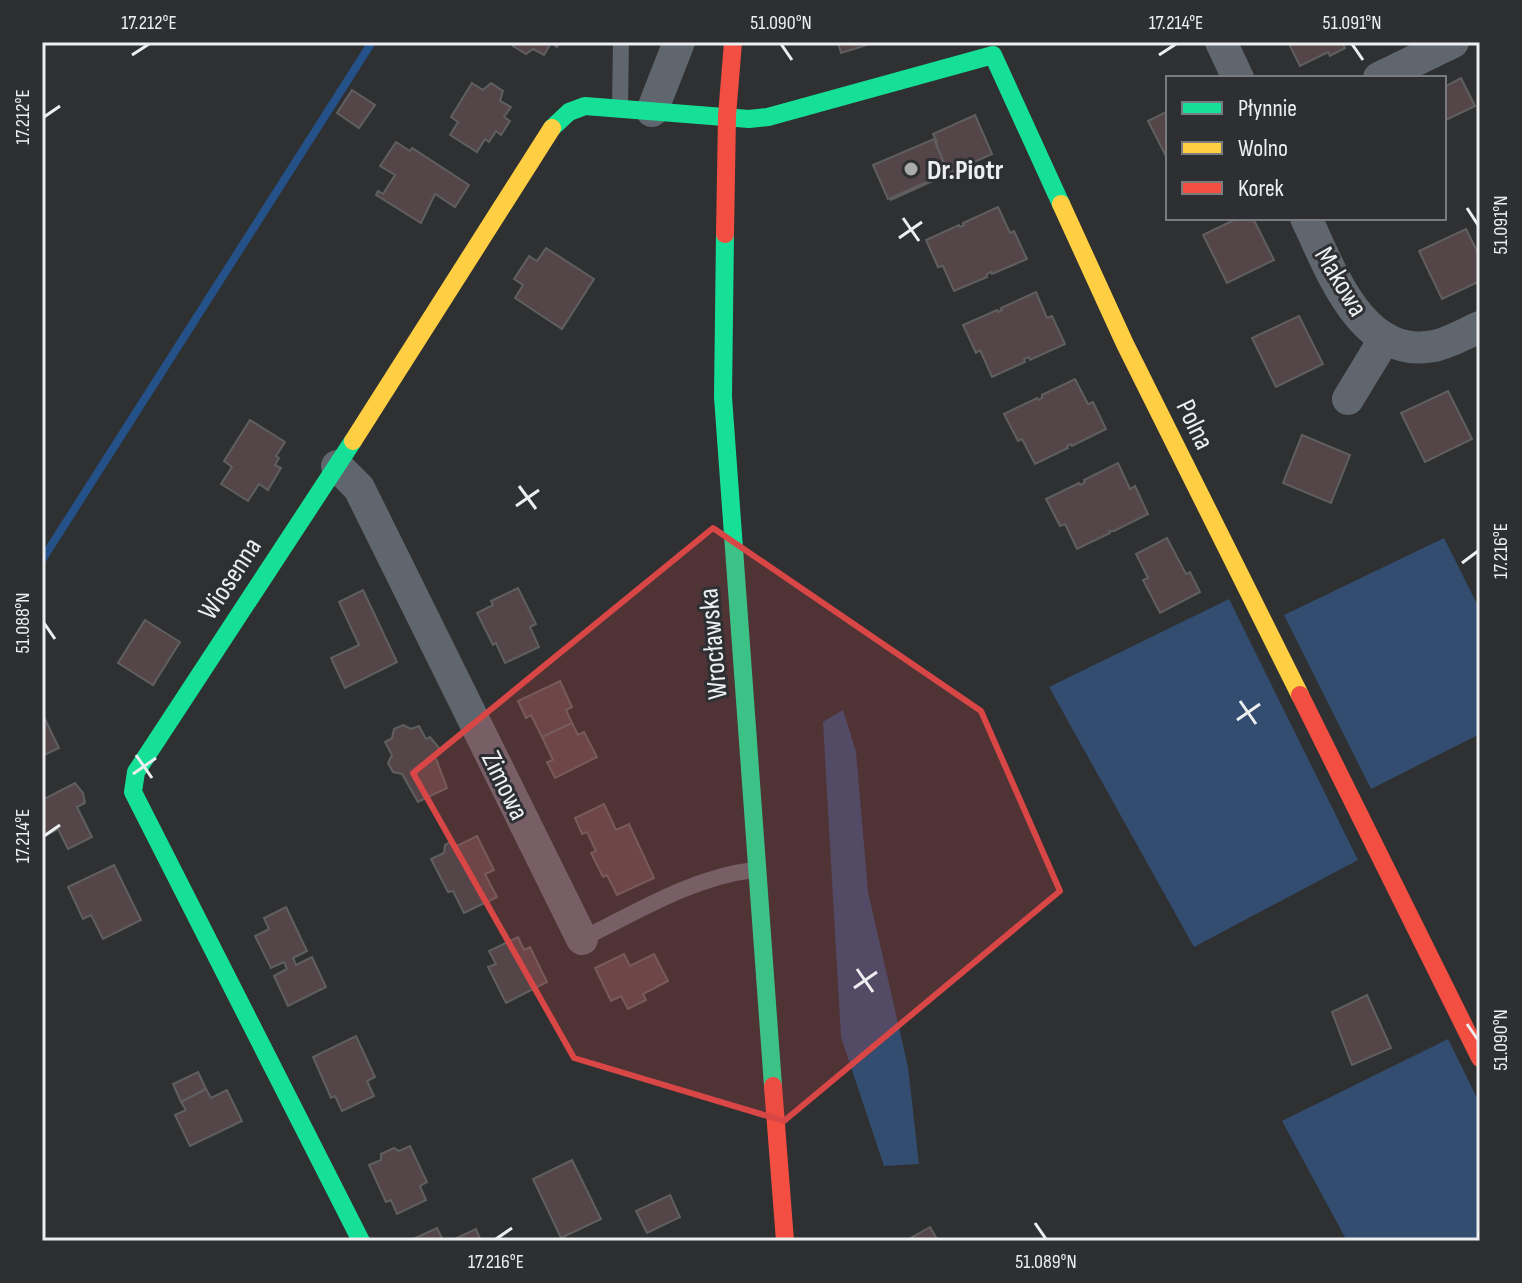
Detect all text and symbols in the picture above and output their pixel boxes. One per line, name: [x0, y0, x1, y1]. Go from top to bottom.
text: 17.212°E: [121, 11, 177, 35]
text: 51.090°N: [750, 11, 812, 35]
text: 17.214°E: [1149, 11, 1203, 35]
text: 51.091°N: [1323, 11, 1381, 35]
legend: [1166, 76, 1446, 220]
text: 17.212°E: [11, 89, 35, 145]
text: Płynnie: [1238, 94, 1297, 123]
text: Wolno: [1238, 134, 1288, 163]
place label: Dr.Piotr: [927, 154, 1004, 187]
marker: Dr.Piotr: [902, 160, 920, 178]
text: Korek: [1238, 174, 1284, 203]
text: 51.091°N: [1489, 196, 1513, 254]
street label: Makowa: [1307, 241, 1374, 323]
street label: Polna: [1169, 394, 1221, 455]
text: 17.216°E: [1489, 523, 1513, 579]
street label: Wiosenna: [192, 532, 269, 626]
street label: Wrocławska: [692, 587, 735, 701]
text: 51.088°N: [11, 592, 35, 654]
street label: Zimowa: [474, 746, 535, 825]
text: 17.214°E: [11, 809, 35, 863]
text: 51.090°N: [1489, 1009, 1513, 1071]
text: 17.216°E: [468, 1250, 524, 1274]
text: 51.089°N: [1015, 1250, 1077, 1274]

